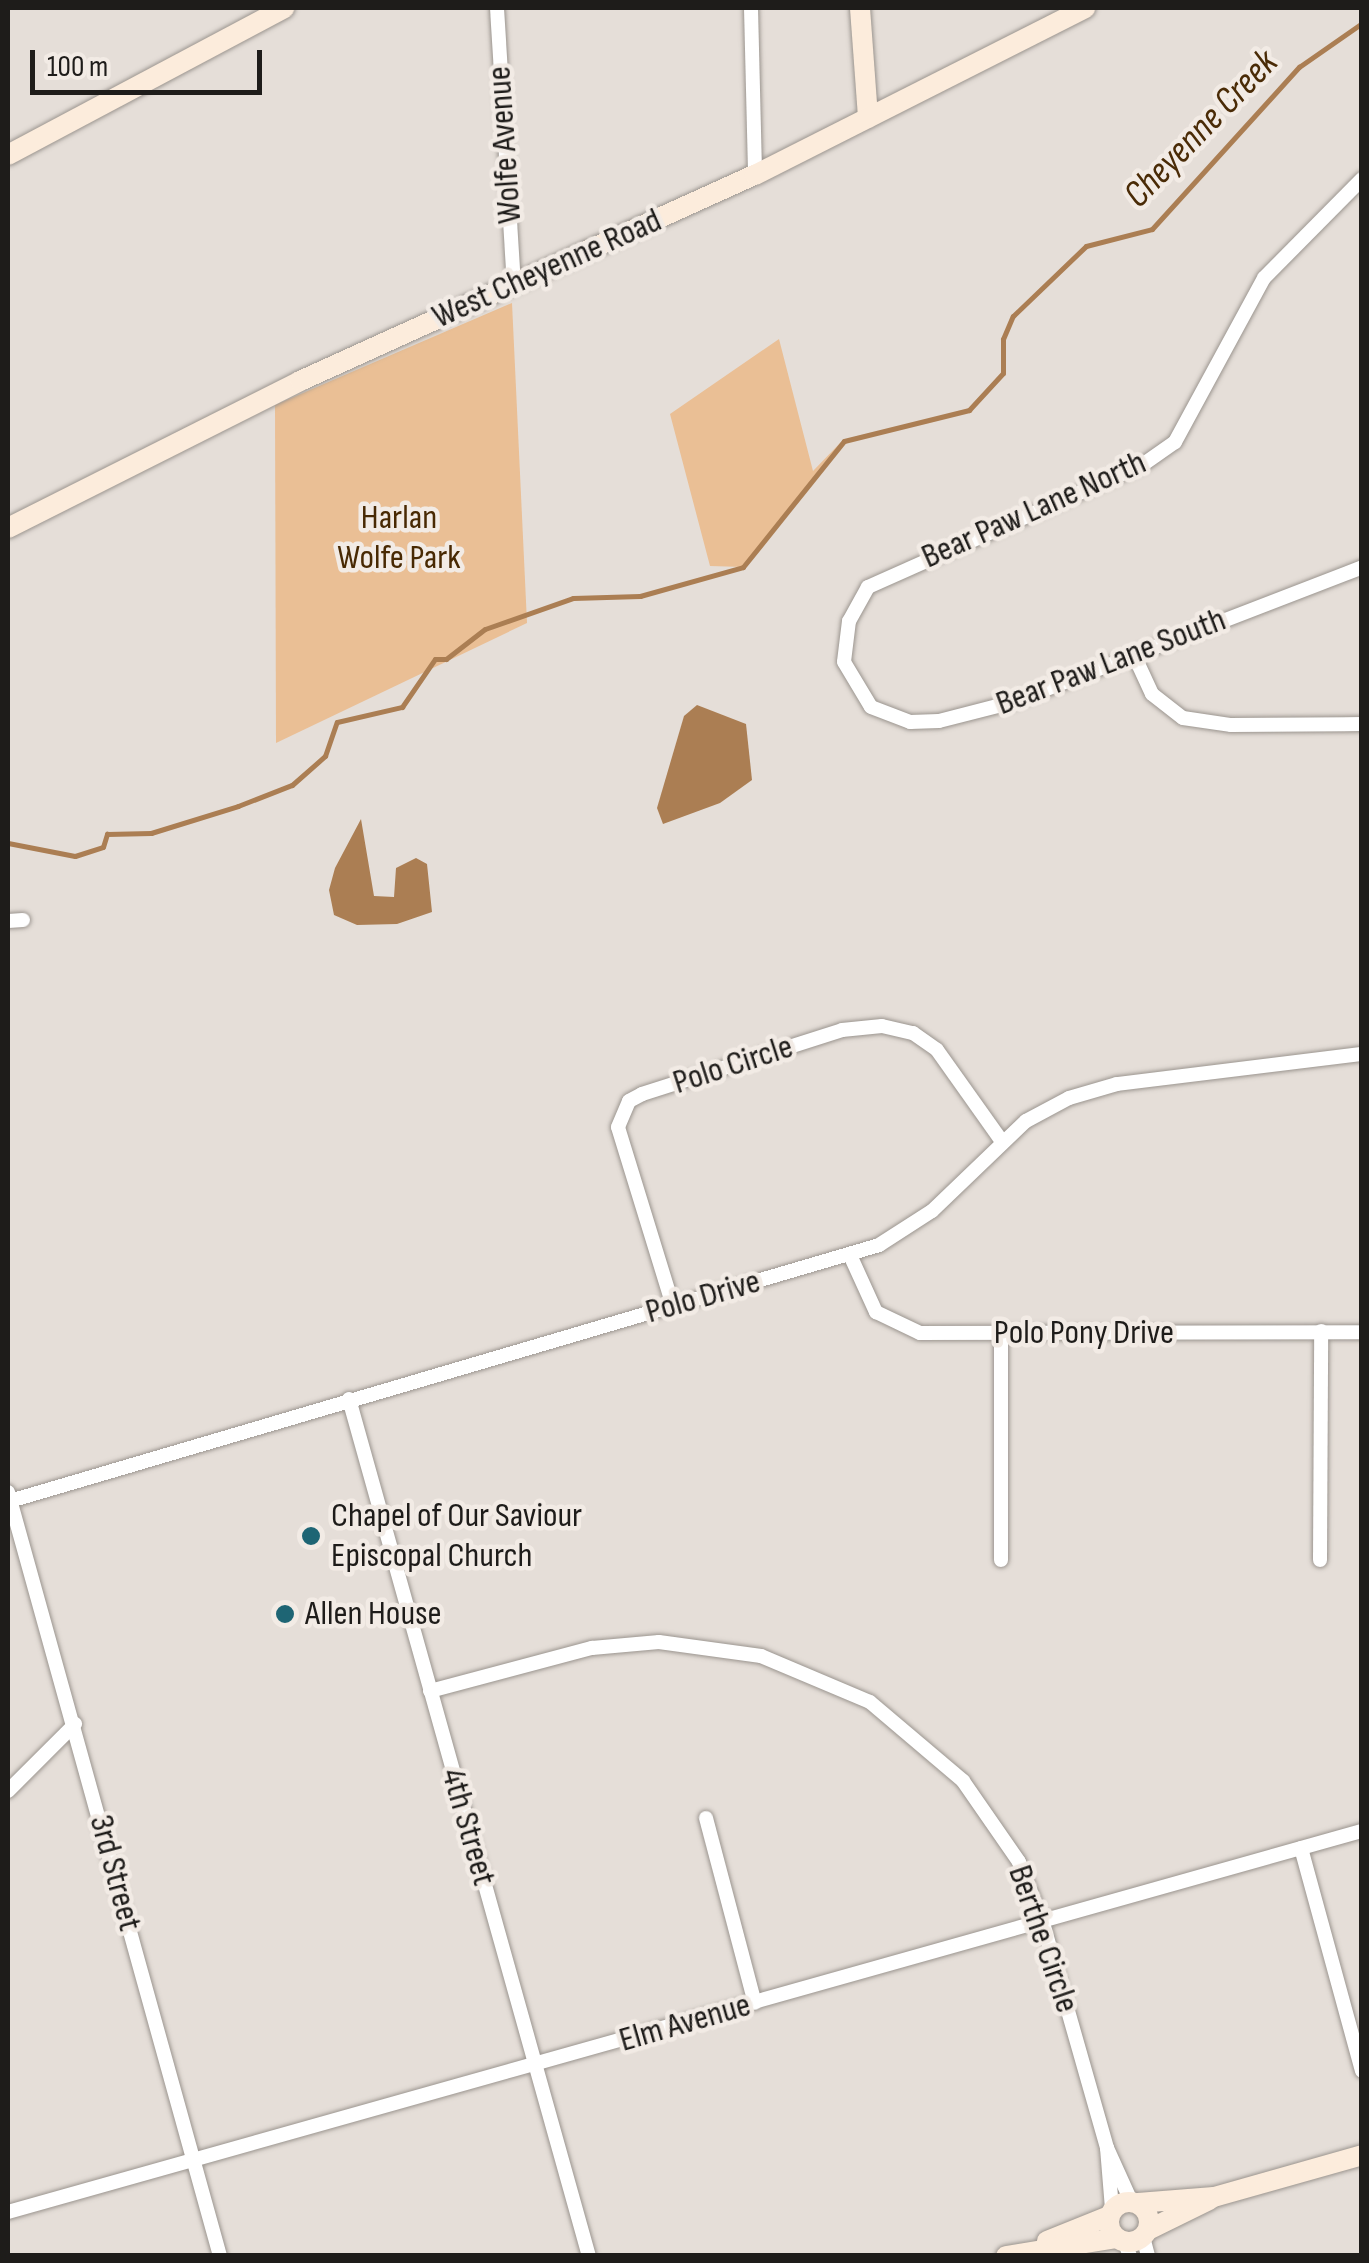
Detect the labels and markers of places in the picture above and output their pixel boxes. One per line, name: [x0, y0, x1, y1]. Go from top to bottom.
place label: Chapel of Our Saviour Episcopal Church: [331, 1495, 582, 1577]
marker: Chapel of Our Saviour Episcopal Church: [300, 1525, 322, 1547]
place label: Allen House: [305, 1593, 442, 1635]
marker: Allen House: [274, 1603, 296, 1625]

